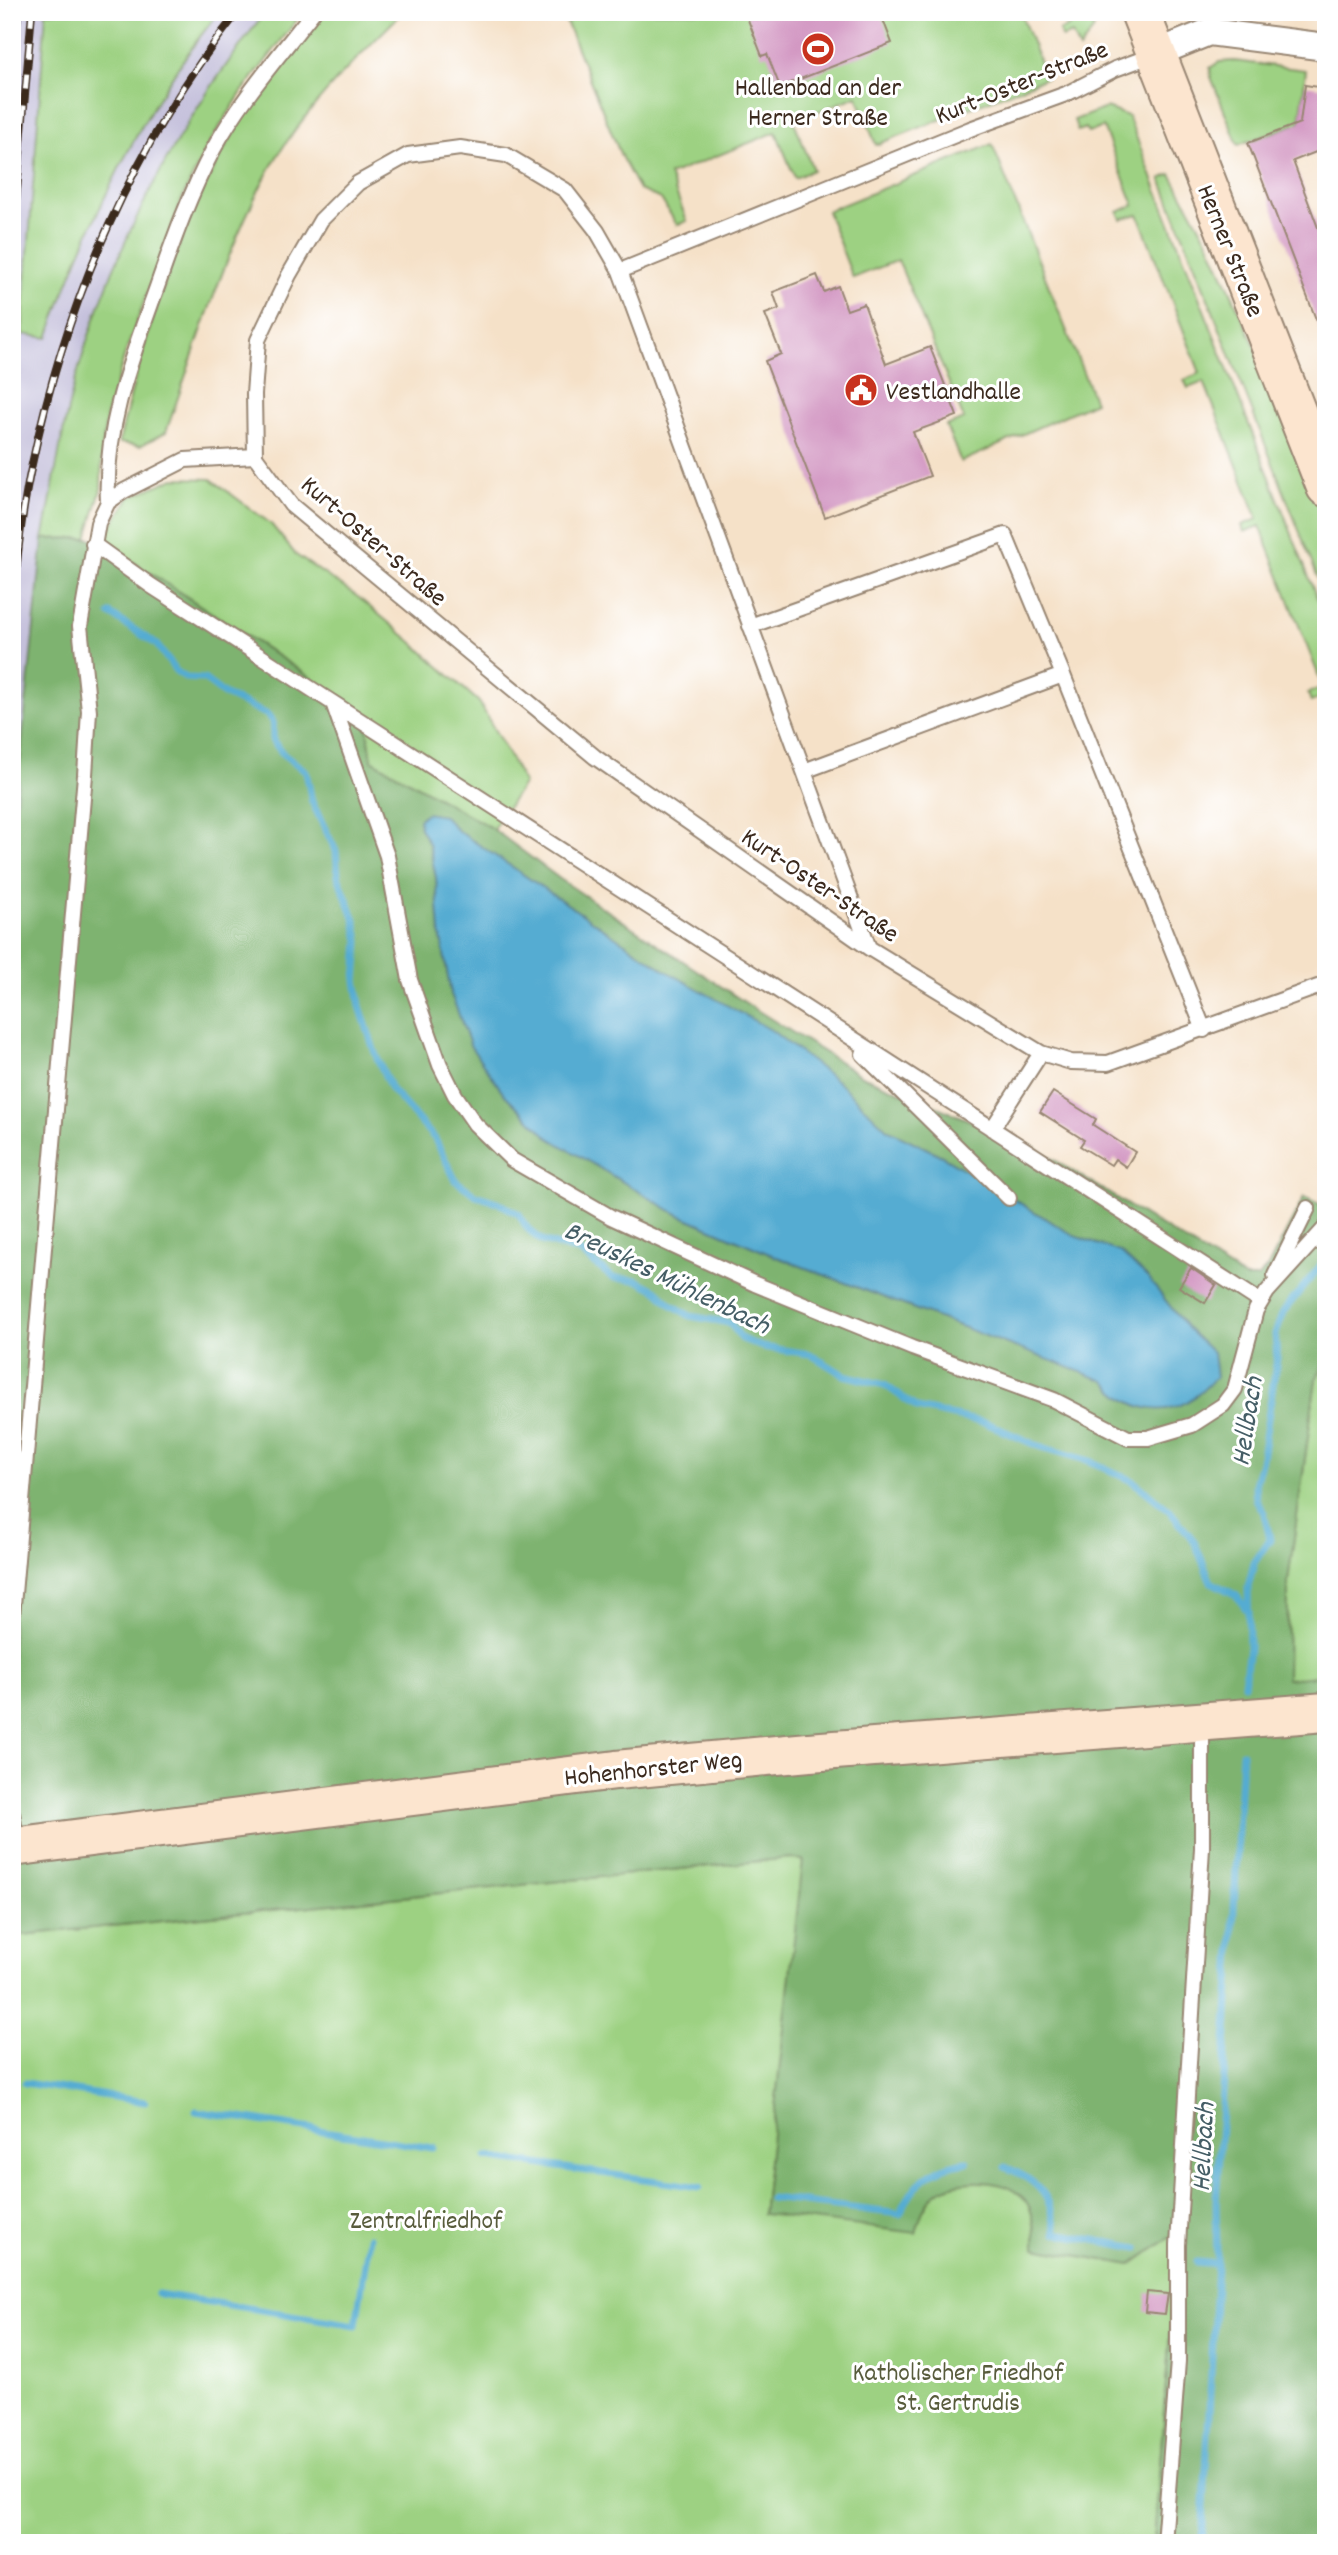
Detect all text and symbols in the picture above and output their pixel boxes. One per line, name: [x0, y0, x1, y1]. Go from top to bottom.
sports icon: Hallenbad an der Herner Straße: [799, 30, 837, 68]
street label: Kurt-Oster-Straße: [930, 33, 1114, 136]
place label: Hallenbad an der Herner Straße: [735, 71, 902, 138]
street label: Herner Straße: [1185, 179, 1272, 323]
public building icon: Vestlandhalle: [842, 371, 880, 409]
place label: Vestlandhalle: [886, 375, 1021, 412]
street label: Kurt-Oster-Straße: [291, 468, 454, 617]
street label: Kurt-Oster-Straße: [733, 820, 905, 954]
water label: Breuskes Mühlenbach: [556, 1213, 776, 1348]
water label: Hellbach: [1223, 1373, 1277, 1469]
street label: Hohenhorster Weg: [563, 1743, 744, 1798]
water label: Hellbach: [1184, 2100, 1228, 2193]
park label: Zentralfriedhof: [350, 2204, 503, 2241]
park label: Katholischer Friedhof St. Gertrudis: [853, 2356, 1064, 2423]

